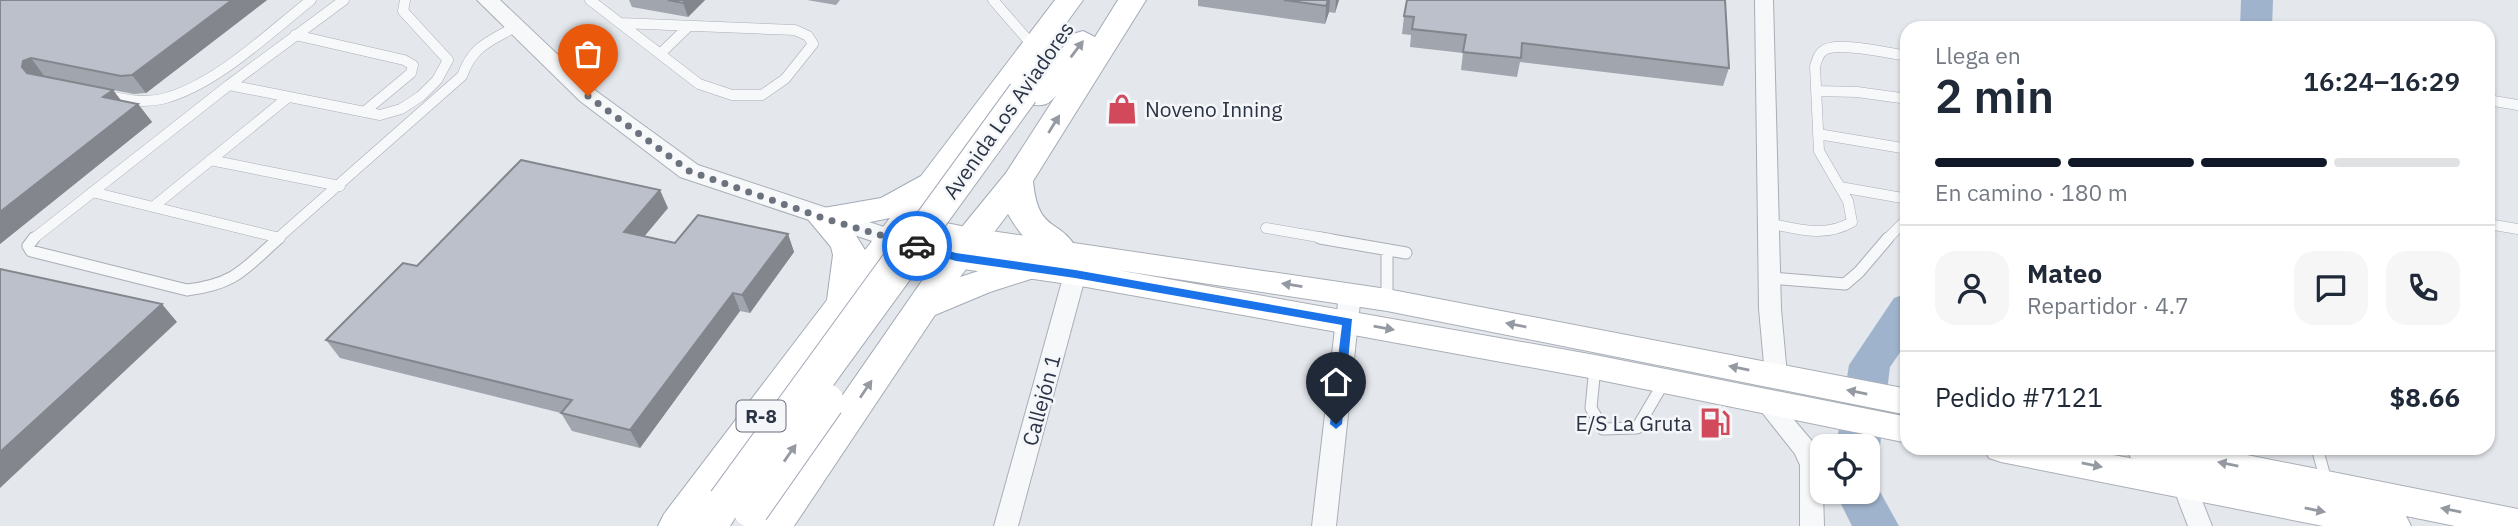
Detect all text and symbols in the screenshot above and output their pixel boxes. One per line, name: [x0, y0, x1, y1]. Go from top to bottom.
street label: Avenida Los Aviadores: [936, 16, 1080, 204]
pin: [558, 24, 618, 96]
icon: bag: [569, 35, 607, 73]
one-way arrow: [1070, 39, 1084, 58]
text: Llega en: [1935, 40, 2021, 70]
text: 16:24–16:29: [2303, 64, 2460, 98]
text: 2 min: [1935, 66, 2054, 126]
shop icon: Noveno Inning: [1105, 92, 1139, 126]
place label: Noveno Inning: [1145, 95, 1282, 123]
one-way arrow: [1047, 114, 1060, 133]
text: En camino · 180 m: [1935, 177, 2128, 207]
courier: [882, 211, 952, 281]
icon: car: [898, 227, 936, 265]
button: person: [1935, 251, 2009, 325]
button: chat: [2294, 251, 2368, 325]
button: phone: [2386, 251, 2460, 325]
text: Mateo: [2027, 256, 2102, 290]
one-way arrow: [1281, 279, 1303, 290]
text: Repartidor · 4.7: [2027, 290, 2189, 320]
one-way arrow: [1505, 319, 1527, 330]
one-way arrow: [1373, 323, 1395, 334]
street label: Callejón 1: [1015, 351, 1067, 449]
pin: [1306, 352, 1366, 424]
one-way arrow: [1728, 362, 1750, 373]
icon: home: [1317, 363, 1355, 401]
one-way arrow: [860, 379, 873, 399]
text: Pedido #7121: [1935, 380, 2103, 414]
text: $8.66: [2390, 380, 2460, 414]
one-way arrow: [1846, 386, 1868, 397]
road number: R-8: [736, 400, 786, 432]
fuel station icon: E/S La Gruta: [1698, 406, 1732, 440]
place label: E/S La Gruta: [1575, 409, 1692, 437]
map controls: [1810, 434, 1880, 504]
button: locate: [1810, 434, 1880, 504]
one-way arrow: [783, 444, 797, 462]
one-way arrow: [2217, 459, 2239, 470]
one-way arrow: [2081, 460, 2103, 471]
one-way arrow: [2304, 504, 2326, 515]
one-way arrow: [2440, 505, 2462, 516]

